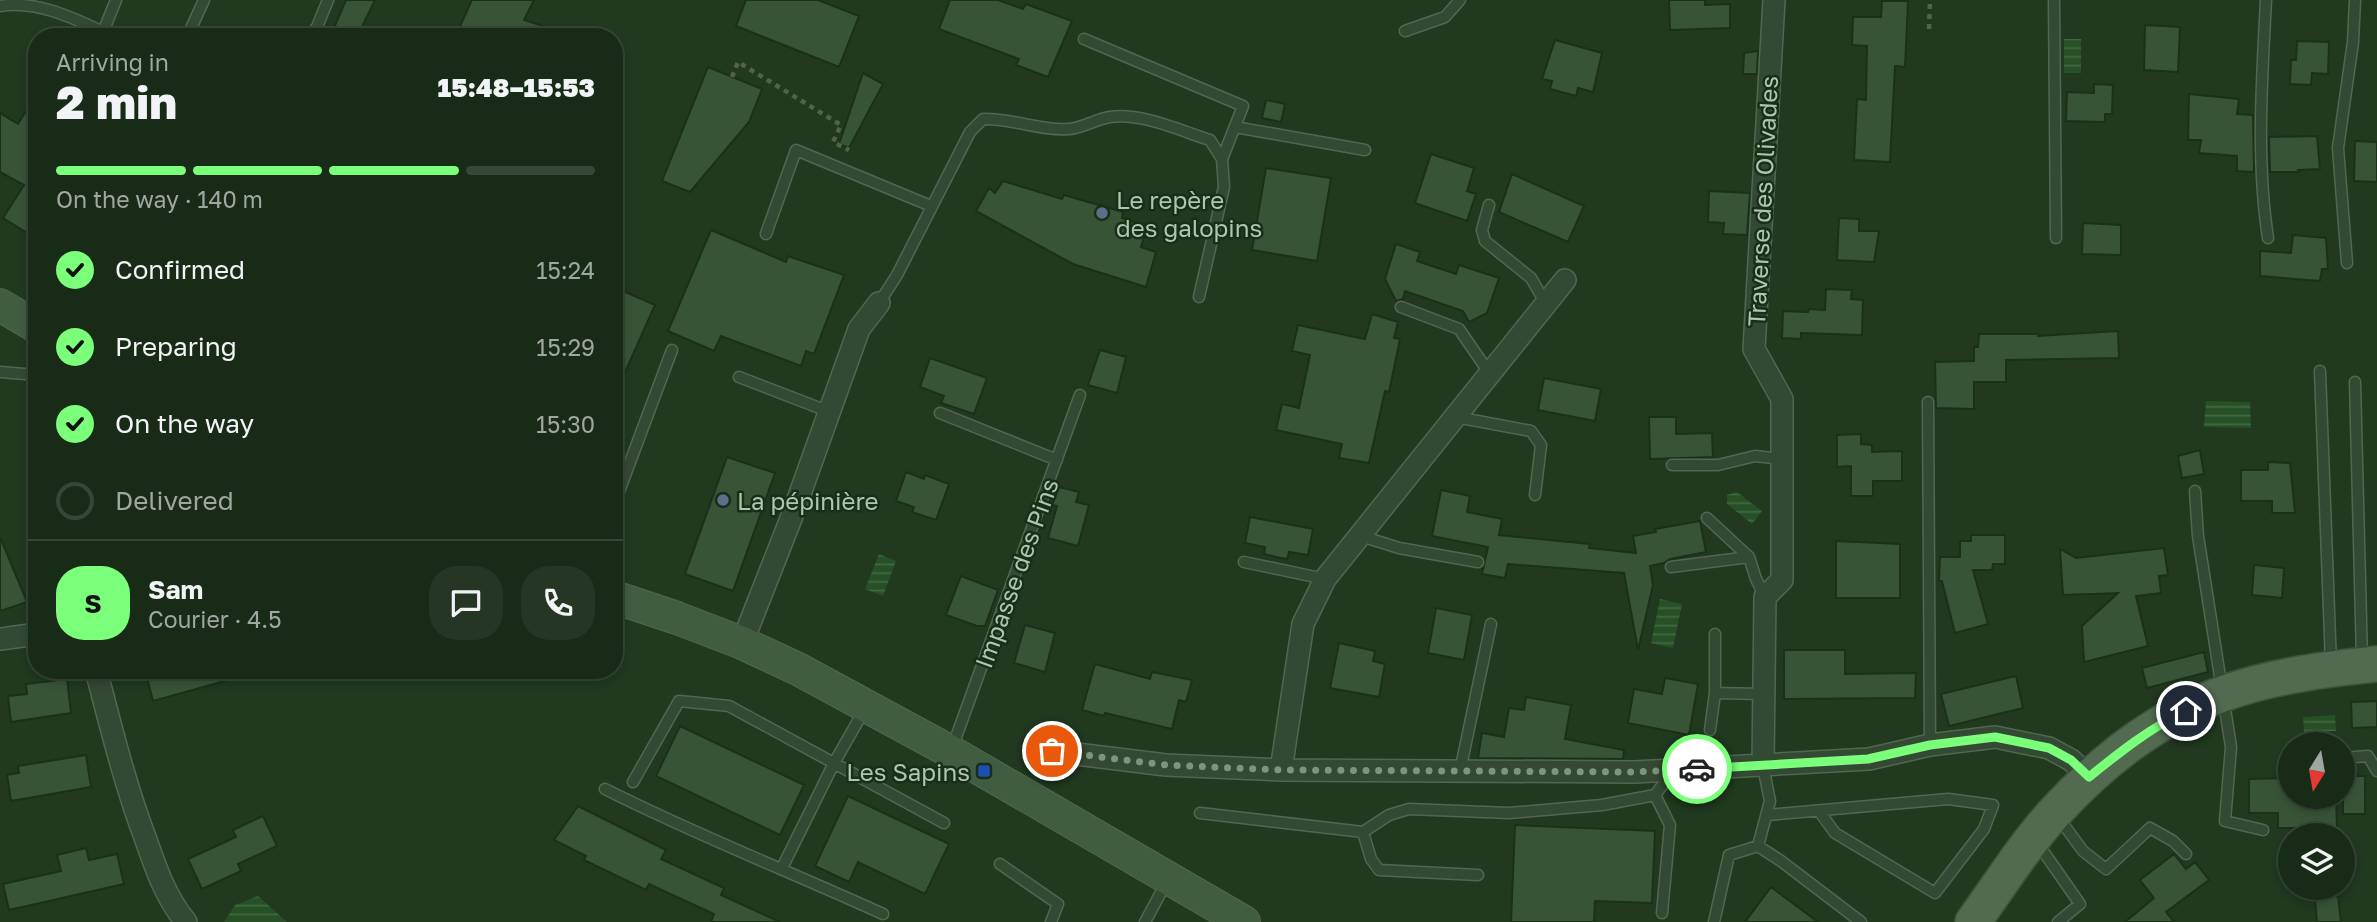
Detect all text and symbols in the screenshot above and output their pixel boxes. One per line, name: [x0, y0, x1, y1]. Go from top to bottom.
text: Arriving in: [56, 48, 169, 76]
text: 15:48–15:53: [437, 72, 595, 103]
text: 2 min: [56, 74, 177, 129]
street label: Traverse des Olivades: [1741, 75, 1783, 327]
text: On the way · 140 m: [56, 185, 263, 213]
place label: Le repère des galopins: [1116, 185, 1262, 242]
marker: Le repère des galopins: [1094, 205, 1110, 221]
icon: check: [56, 251, 94, 289]
text: Confirmed: [115, 254, 245, 285]
text: 15:24: [536, 256, 595, 284]
icon: check: [56, 328, 94, 366]
text: Preparing: [115, 331, 237, 362]
text: 15:29: [536, 333, 595, 361]
icon: check: [56, 405, 94, 443]
text: On the way: [115, 408, 254, 439]
text: 15:30: [536, 410, 595, 438]
street label: Impasse des Pins: [968, 474, 1064, 672]
text: Delivered: [115, 485, 234, 516]
place label: La pépinière: [737, 486, 879, 515]
marker: La pépinière: [715, 492, 731, 508]
button: chat: [429, 566, 503, 640]
button: phone: [521, 566, 595, 640]
text: Sam: [148, 574, 203, 605]
text: S: [84, 588, 102, 619]
text: Courier · 4.5: [148, 605, 281, 633]
pin: [2156, 681, 2216, 741]
icon: home: [2167, 692, 2205, 730]
pin: [1022, 721, 1082, 781]
icon: bag: [1033, 732, 1071, 770]
north arrow: [2278, 732, 2356, 808]
map controls: [2278, 732, 2355, 900]
courier: [1662, 734, 1732, 804]
icon: car: [1678, 750, 1716, 788]
place label: Les Sapins: [846, 757, 970, 786]
marker: Les Sapins: [976, 763, 992, 779]
button: layers: [2278, 823, 2355, 900]

